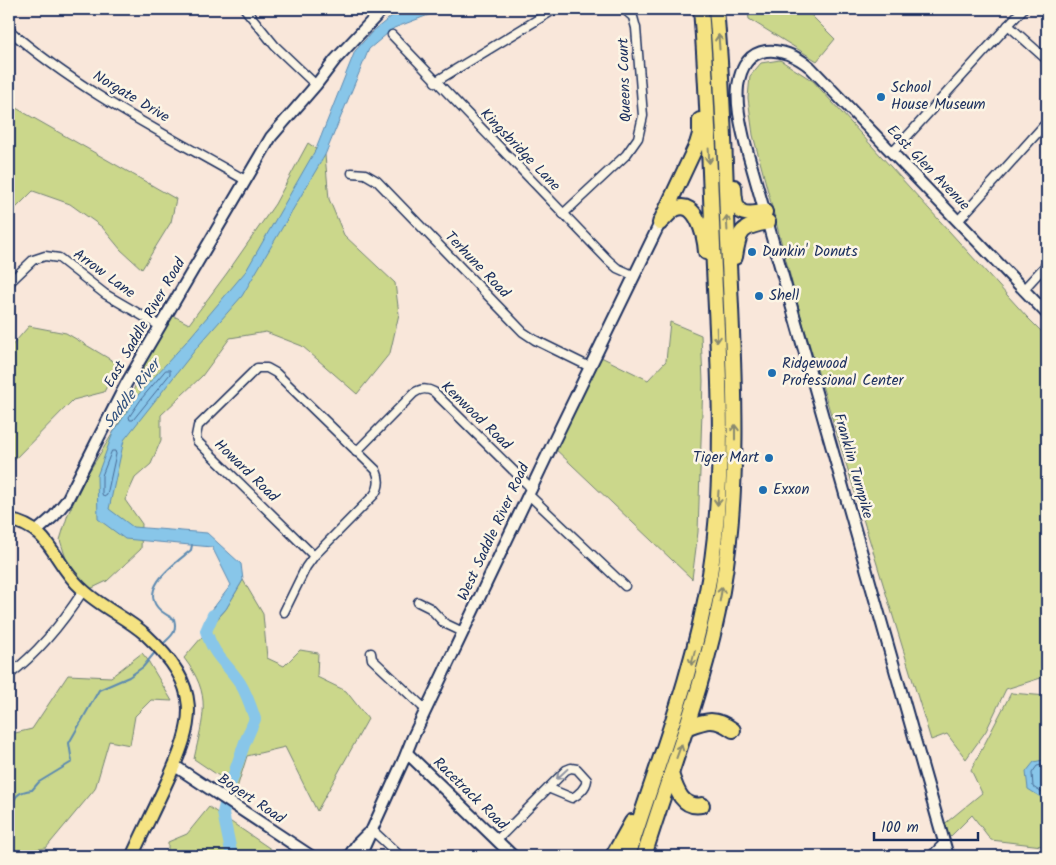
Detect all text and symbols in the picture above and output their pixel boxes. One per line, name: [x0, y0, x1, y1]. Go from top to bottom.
one-way arrow: [714, 34, 723, 50]
street label: Queens Court: [612, 37, 638, 123]
street label: Norgate Drive: [88, 65, 174, 130]
place label: School House Museum: [891, 76, 986, 117]
marker: School House Museum: [875, 91, 887, 103]
street label: Kingsbridge Lane: [474, 103, 566, 197]
street label: East Glen Avenue: [881, 119, 976, 217]
one-way arrow: [705, 147, 714, 163]
one-way arrow: [723, 216, 732, 232]
street label: Terhune Road: [439, 226, 516, 305]
place label: Dunkin' Donuts: [762, 240, 858, 264]
street label: Arrow Lane: [68, 243, 140, 305]
marker: Dunkin' Donuts: [746, 246, 758, 258]
street label: East Saddle River Road: [100, 255, 190, 391]
place label: Shell: [769, 284, 799, 308]
marker: Shell: [753, 290, 765, 302]
one-way arrow: [713, 327, 722, 343]
place label: Ridgewood Professional Center: [782, 352, 904, 393]
water label: Saddle River: [99, 356, 165, 432]
marker: Ridgewood Professional Center: [766, 367, 778, 379]
street label: Kenwood Road: [435, 376, 517, 457]
street label: Franklin Turnpike: [826, 410, 880, 522]
one-way arrow: [730, 424, 740, 440]
street label: Howard Road: [208, 434, 284, 509]
place label: Tiger Mart: [693, 446, 759, 470]
marker: Tiger Mart: [763, 452, 775, 464]
street label: West Saddle River Road: [452, 459, 537, 605]
place label: Exxon: [773, 478, 809, 502]
marker: Exxon: [757, 484, 769, 496]
one-way arrow: [714, 490, 723, 506]
one-way arrow: [717, 586, 727, 602]
one-way arrow: [687, 650, 697, 666]
one-way arrow: [675, 744, 684, 760]
street label: Racetrack Road: [427, 752, 514, 837]
street label: Bogert Road: [212, 767, 290, 831]
one-way arrow: [555, 768, 568, 780]
scale bar: [874, 810, 977, 842]
text: 100 m: [881, 816, 919, 840]

